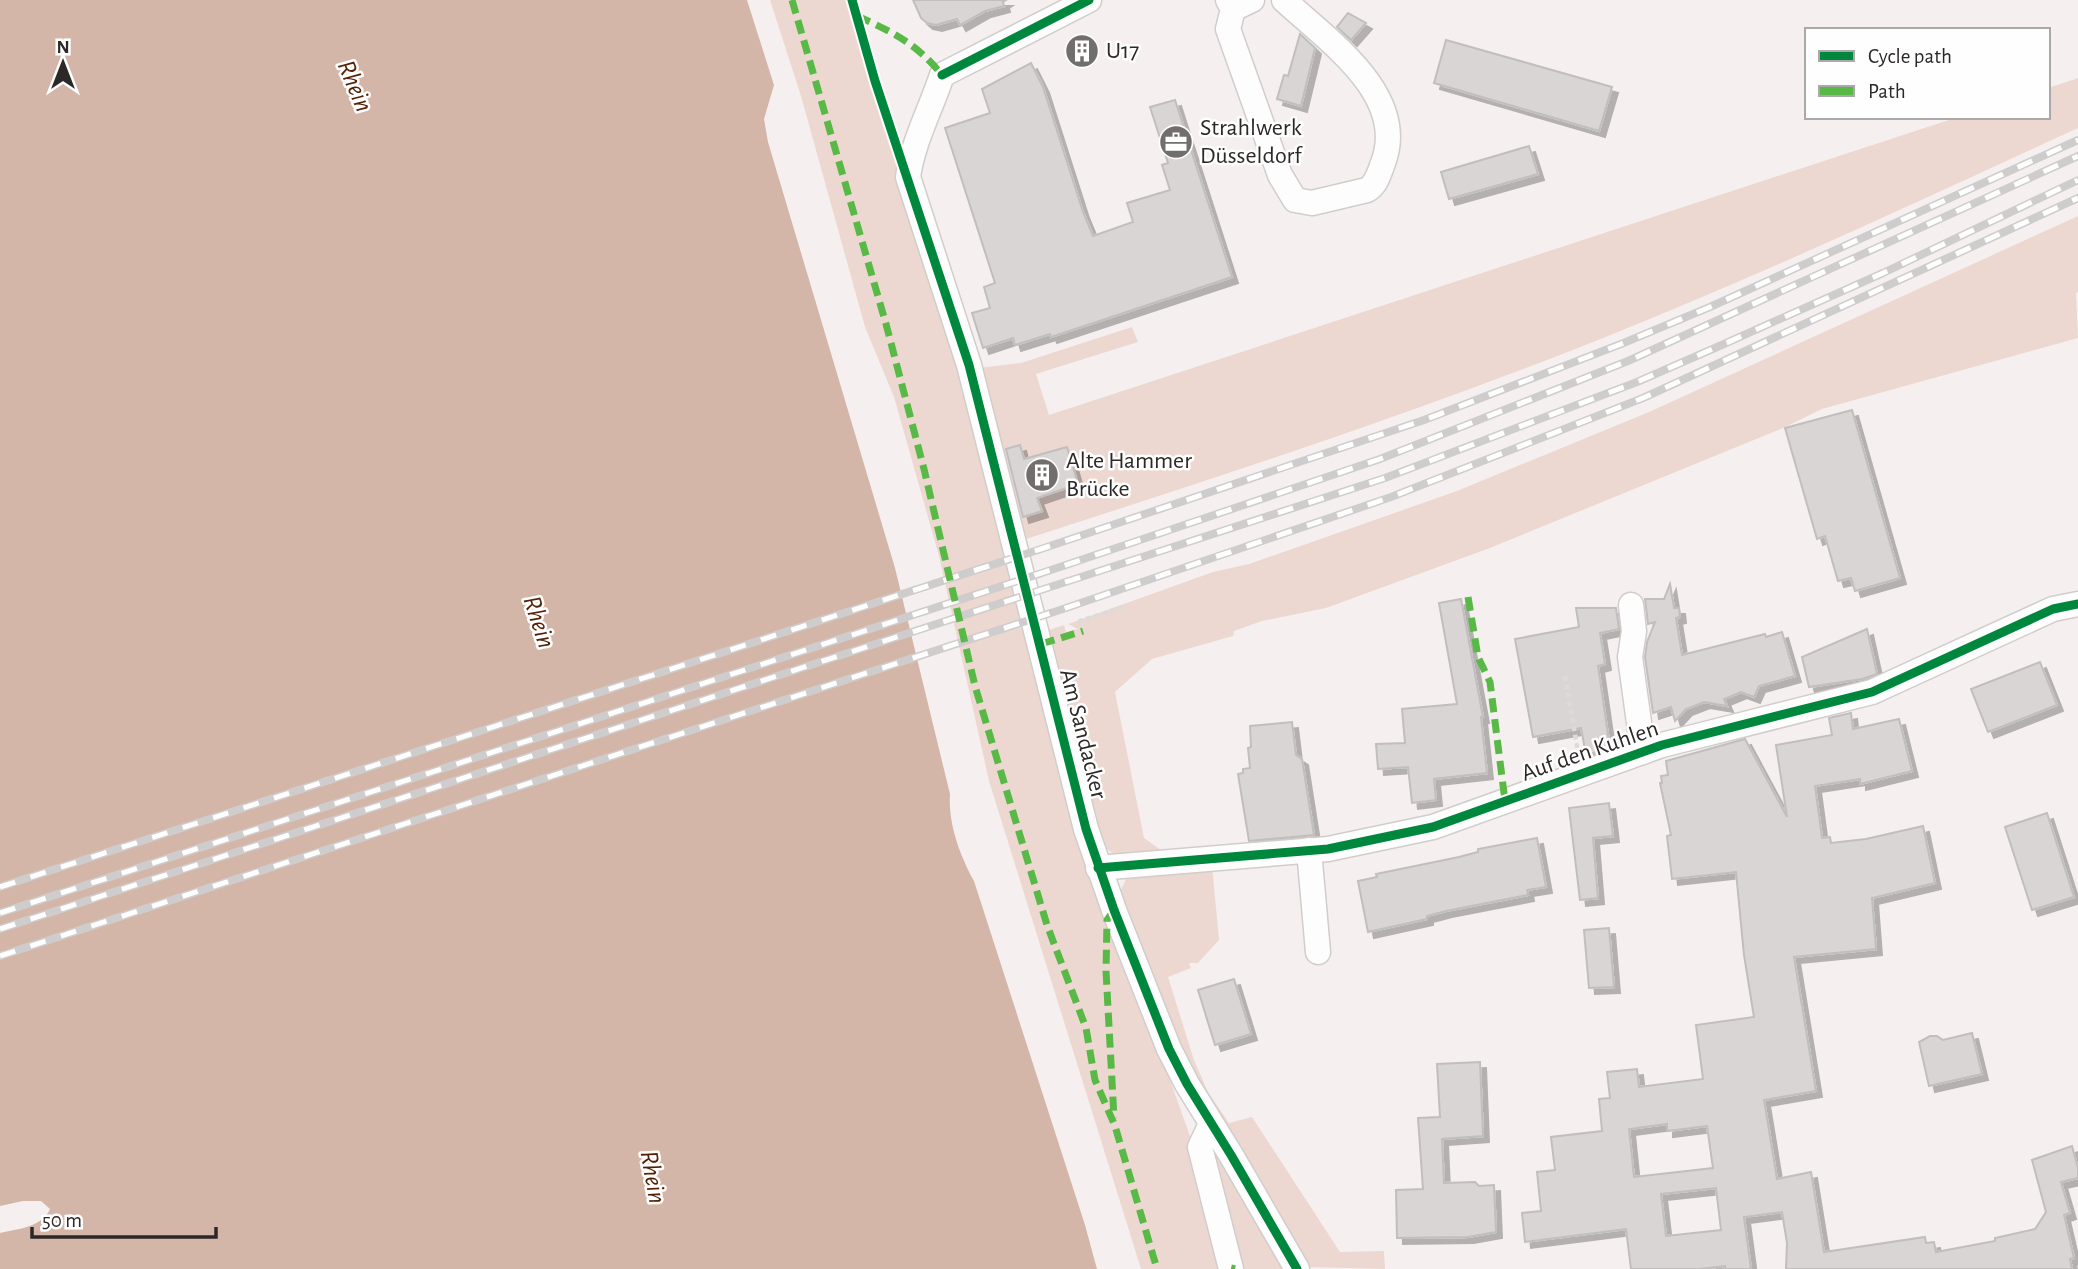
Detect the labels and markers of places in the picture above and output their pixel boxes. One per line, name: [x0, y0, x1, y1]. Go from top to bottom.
building icon: U17: [1063, 32, 1101, 70]
place label: U17: [1106, 39, 1139, 63]
place label: Strahlwerk Düsseldorf: [1200, 116, 1303, 168]
office icon: Strahlwerk Düsseldorf: [1157, 123, 1195, 161]
place label: Alte Hammer Brücke: [1066, 449, 1192, 501]
building icon: Alte Hammer Brücke: [1023, 456, 1061, 494]

